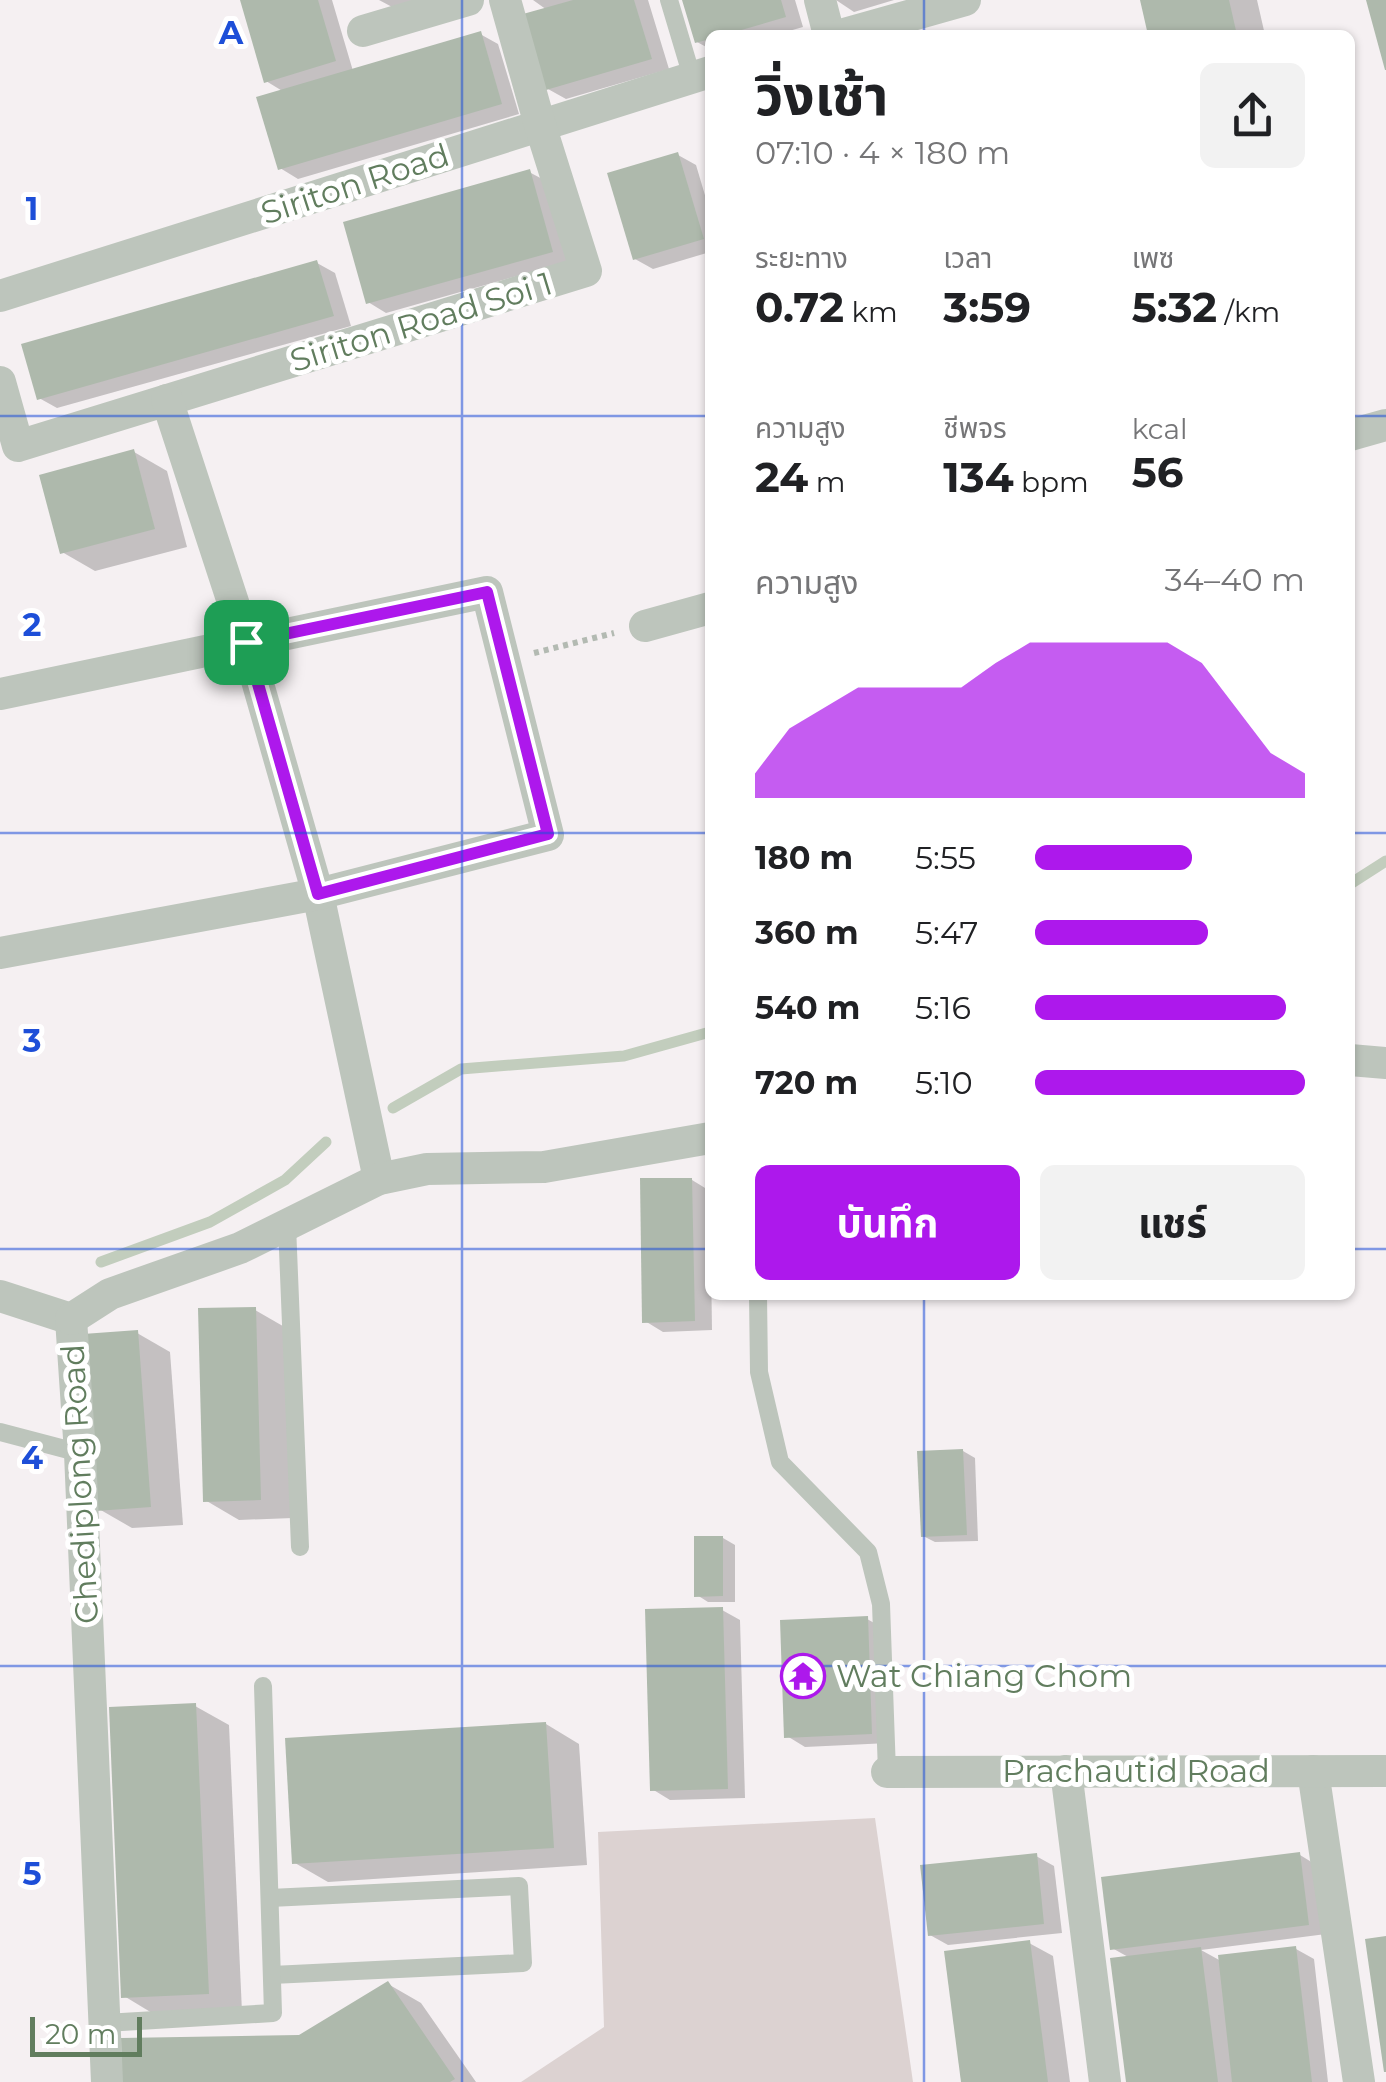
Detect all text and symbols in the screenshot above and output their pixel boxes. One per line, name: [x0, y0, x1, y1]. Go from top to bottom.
text: A: [218, 13, 244, 52]
text: วิ่งเช้า: [755, 62, 889, 129]
button: share: [1200, 63, 1305, 168]
text: 07:10 · 4 × 180 m: [755, 133, 1010, 172]
street label: Siriton Road: [256, 135, 454, 232]
text: 1: [26, 189, 38, 228]
text: ระยะทาง: [755, 241, 848, 275]
text: เวลา: [943, 241, 992, 275]
text: เพซ: [1132, 241, 1174, 275]
street label: Siriton Road Soi 1: [285, 263, 557, 380]
text: 0.72: [755, 281, 844, 333]
text: 3:59: [943, 281, 1031, 333]
text: 5:32: [1132, 281, 1217, 333]
text: km: [844, 295, 898, 329]
text: /km: [1217, 295, 1280, 329]
text: ความสูง: [755, 411, 846, 445]
text: ชีพจร: [943, 411, 1007, 445]
text: kcal: [1132, 412, 1188, 446]
text: 56: [1132, 446, 1183, 498]
text: 24: [755, 451, 808, 503]
text: 134: [943, 451, 1014, 503]
text: m: [808, 465, 845, 499]
text: bpm: [1014, 465, 1089, 499]
text: 34–40 m: [1165, 560, 1305, 599]
text: ความสูง: [755, 563, 859, 602]
pin: [204, 600, 289, 685]
text: 2: [23, 605, 41, 644]
icon: arrive: [219, 615, 274, 670]
text: 180 m: [755, 838, 853, 877]
text: 5:55: [915, 838, 976, 877]
text: 360 m: [755, 913, 859, 952]
text: 5:47: [915, 913, 978, 952]
text: 540 m: [755, 988, 860, 1027]
text: 5:16: [915, 988, 971, 1027]
text: 3: [22, 1021, 41, 1060]
text: 720 m: [755, 1063, 858, 1102]
text: 5:10: [915, 1063, 973, 1102]
button: บันทึก: [755, 1165, 1020, 1280]
button: แชร์: [1040, 1165, 1305, 1280]
street label: Chediplong Road: [53, 1343, 106, 1625]
text: 4: [21, 1438, 43, 1477]
temple icon: Wat Chiang Chom: [780, 1653, 826, 1699]
place label: Wat Chiang Chom: [836, 1656, 1132, 1695]
street label: Prachautid Road: [1002, 1751, 1270, 1790]
text: 5: [22, 1854, 42, 1893]
scale bar: [30, 2012, 142, 2056]
text: 20 m: [45, 2017, 116, 2051]

